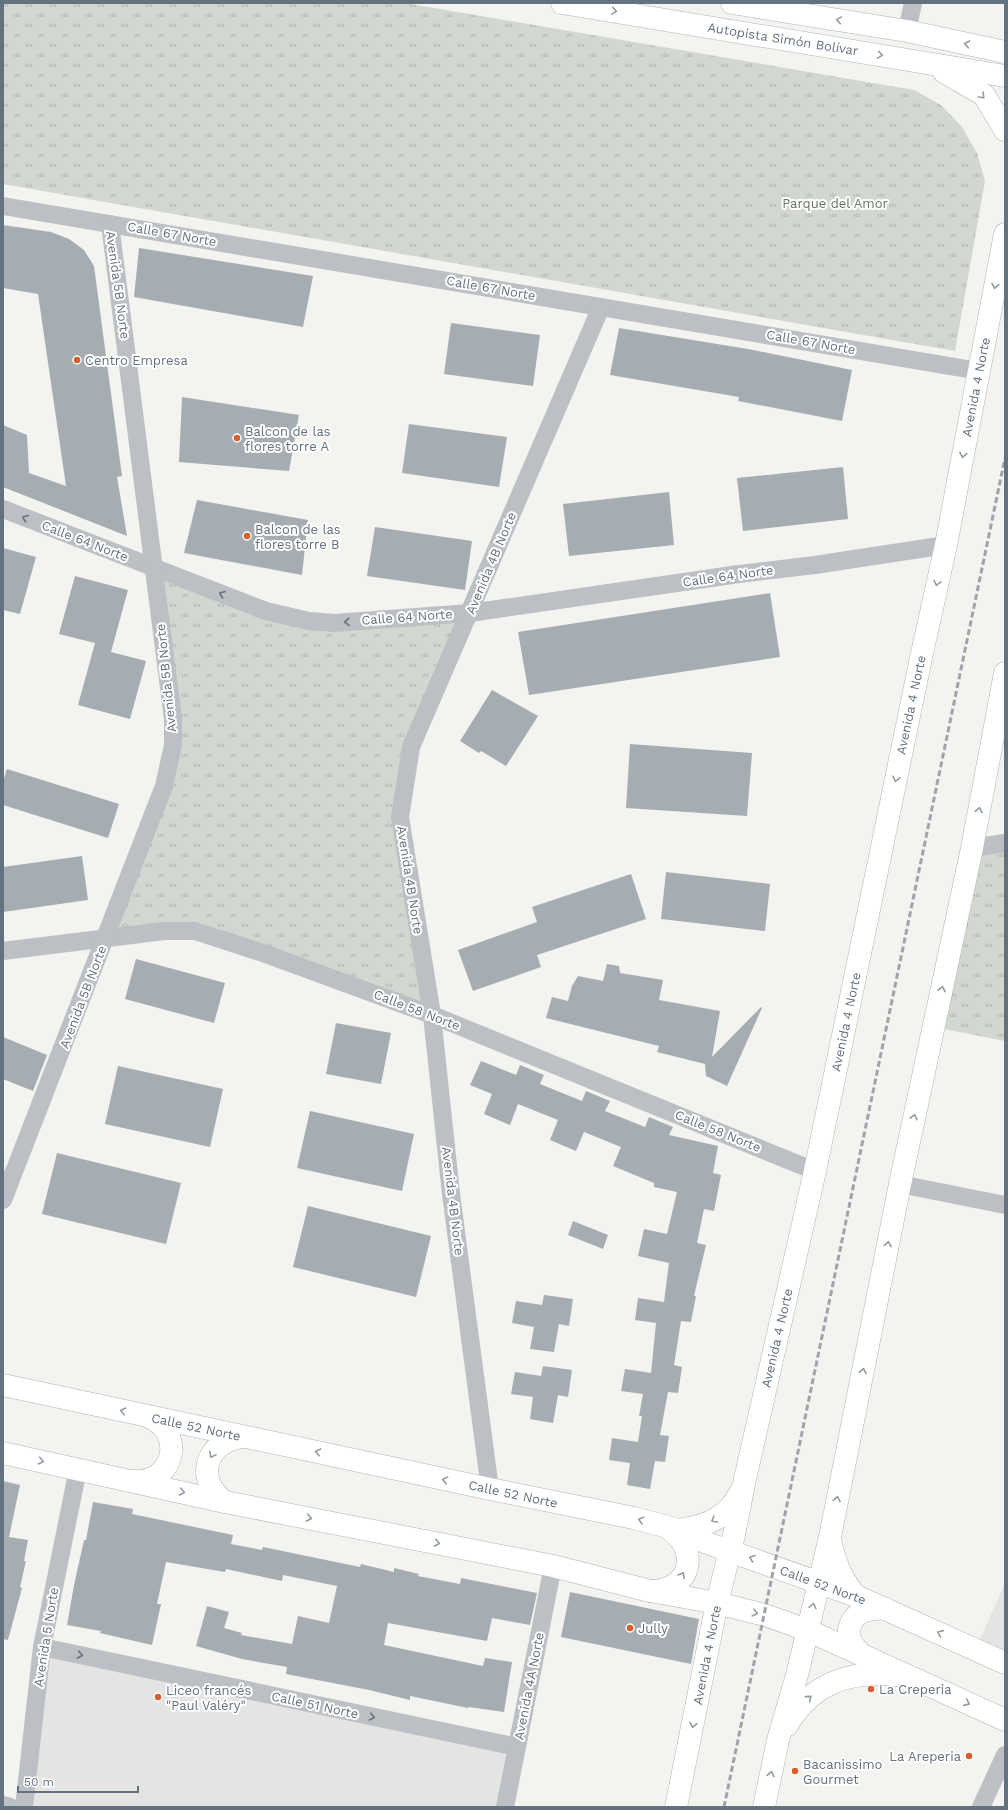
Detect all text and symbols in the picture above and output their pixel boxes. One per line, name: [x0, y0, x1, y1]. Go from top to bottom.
one-way arrow: [611, 7, 617, 15]
one-way arrow: [836, 16, 842, 25]
street label: Autopista Simón Bolívar: [707, 20, 859, 58]
one-way arrow: [964, 40, 970, 48]
one-way arrow: [877, 50, 883, 59]
one-way arrow: [978, 91, 985, 98]
park label: Parque del Amor: [782, 196, 888, 211]
street label: Calle 67 Norte: [126, 219, 218, 249]
street label: Avenida 5B Norte: [103, 230, 133, 340]
street label: Calle 67 Norte: [445, 273, 537, 303]
one-way arrow: [991, 283, 1000, 290]
street label: Calle 67 Norte: [765, 327, 857, 357]
street label: Avenida 4 Norte: [959, 336, 993, 438]
place label: Centro Empresa: [85, 353, 188, 368]
marker: Centro Empresa: [72, 355, 82, 365]
place label: Balcon de las flores torre A: [245, 424, 331, 454]
marker: Balcon de las flores torre A: [232, 433, 242, 443]
one-way arrow: [959, 452, 968, 459]
street label: Avenida 4B Norte: [463, 510, 519, 616]
one-way arrow: [21, 514, 28, 522]
street label: Calle 64 Norte: [40, 518, 130, 564]
place label: Balcon de las flores torre B: [255, 522, 341, 552]
marker: Balcon de las flores torre B: [242, 531, 252, 541]
street label: Calle 64 Norte: [682, 562, 774, 590]
one-way arrow: [934, 580, 942, 586]
one-way arrow: [218, 590, 225, 598]
street label: Calle 64 Norte: [361, 606, 453, 628]
one-way arrow: [344, 617, 350, 626]
street label: Avenida 5B Norte: [153, 623, 179, 733]
street label: Avenida 4 Norte: [893, 654, 929, 756]
one-way arrow: [892, 775, 901, 782]
one-way arrow: [975, 806, 983, 813]
street label: Avenida 4B Norte: [394, 825, 426, 935]
street label: Avenida 5B Norte: [56, 943, 110, 1051]
street label: Avenida 4 Norte: [828, 971, 864, 1073]
one-way arrow: [937, 986, 945, 992]
street label: Calle 58 Norte: [372, 987, 462, 1033]
street label: Calle 58 Norte: [673, 1107, 763, 1155]
one-way arrow: [910, 1113, 918, 1120]
street label: Avenida 4B Norte: [439, 1146, 467, 1256]
one-way arrow: [883, 1241, 892, 1247]
street label: Avenida 4 Norte: [758, 1287, 796, 1389]
one-way arrow: [858, 1368, 866, 1375]
one-way arrow: [120, 1408, 126, 1416]
street label: Calle 52 Norte: [150, 1410, 242, 1444]
one-way arrow: [315, 1449, 322, 1457]
one-way arrow: [209, 1451, 217, 1459]
one-way arrow: [38, 1457, 44, 1465]
one-way arrow: [442, 1476, 449, 1484]
street label: Calle 52 Norte: [467, 1477, 559, 1511]
one-way arrow: [178, 1487, 185, 1496]
one-way arrow: [833, 1496, 841, 1502]
one-way arrow: [306, 1513, 312, 1522]
one-way arrow: [711, 1515, 718, 1522]
one-way arrow: [638, 1516, 645, 1525]
one-way arrow: [434, 1538, 440, 1547]
one-way arrow: [749, 1555, 756, 1563]
street label: Calle 52 Norte: [778, 1562, 868, 1608]
one-way arrow: [678, 1572, 685, 1579]
street label: Avenida 5 Norte: [31, 1586, 61, 1688]
one-way arrow: [808, 1603, 816, 1609]
street label: Avenida 4 Norte: [690, 1604, 724, 1706]
one-way arrow: [751, 1608, 758, 1617]
place label: Jully: [638, 1621, 668, 1636]
marker: Jully: [625, 1623, 635, 1633]
one-way arrow: [937, 1630, 944, 1638]
street label: Avenida 4A Norte: [511, 1631, 547, 1741]
one-way arrow: [77, 1650, 84, 1659]
place label: La Creperia: [879, 1682, 952, 1697]
place label: Liceo francés "Paul Valéry": [166, 1683, 251, 1713]
marker: La Creperia: [866, 1684, 876, 1694]
street label: Calle 51 Norte: [270, 1688, 360, 1722]
marker: Liceo francés "Paul Valéry": [153, 1692, 163, 1702]
one-way arrow: [805, 1695, 812, 1702]
one-way arrow: [962, 1698, 970, 1706]
one-way arrow: [369, 1712, 375, 1720]
one-way arrow: [689, 1722, 697, 1728]
place label: La Areperia: [889, 1749, 962, 1764]
marker: La Areperia: [964, 1751, 974, 1761]
place label: Bacanissimo Gourmet: [803, 1757, 883, 1787]
marker: Bacanissimo Gourmet: [790, 1766, 800, 1776]
scale bar: [18, 1768, 138, 1794]
one-way arrow: [766, 1770, 775, 1777]
text: 50 m: [24, 1775, 54, 1789]

